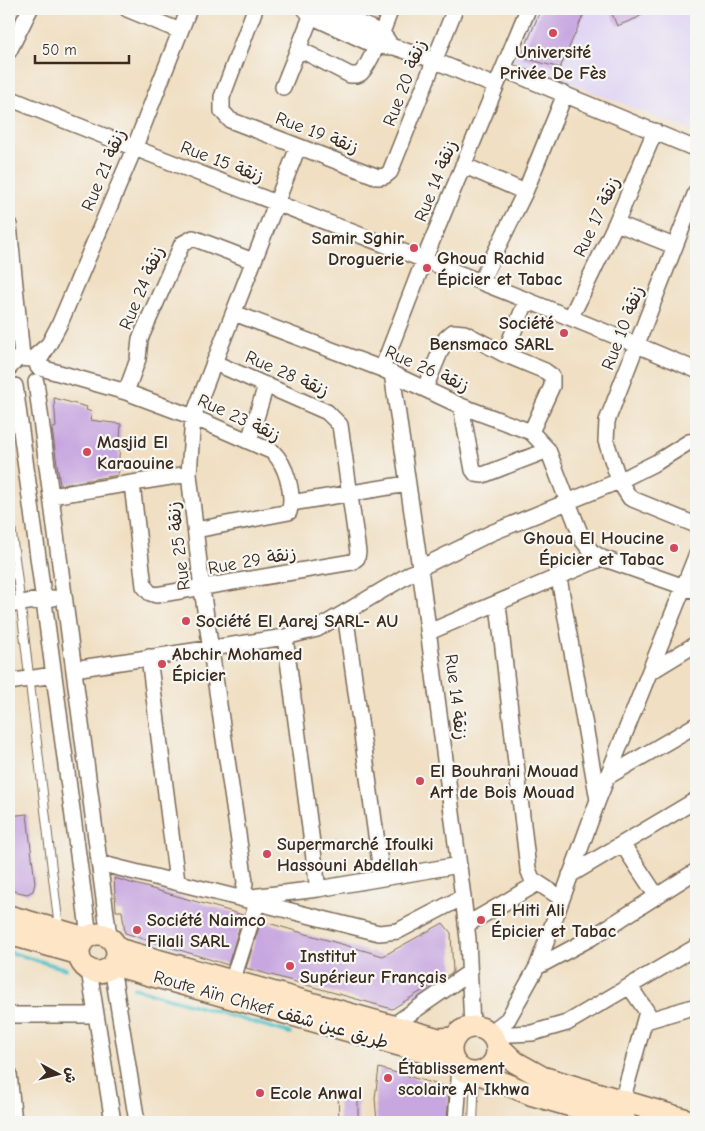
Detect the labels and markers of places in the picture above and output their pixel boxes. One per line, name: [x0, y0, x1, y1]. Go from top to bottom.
marker: Université Privée De Fès: [547, 27, 559, 39]
place label: Université Privée De Fès: [500, 42, 607, 84]
place label: Samir Sghir Droguerie: [312, 228, 405, 270]
marker: Samir Sghir Droguerie: [408, 242, 420, 254]
place label: Ghoua Rachid Épicier et Tabac: [437, 248, 563, 290]
marker: Ghoua Rachid Épicier et Tabac: [421, 262, 433, 274]
place label: Société Bensmaco SARL: [430, 313, 554, 355]
marker: Société Bensmaco SARL: [558, 327, 570, 339]
place label: Masjid El Karaouine: [97, 432, 174, 474]
marker: Masjid El Karaouine: [81, 446, 93, 458]
place label: Ghoua El Houcine Épicier et Tabac: [523, 528, 665, 570]
marker: Ghoua El Houcine Épicier et Tabac: [668, 542, 680, 554]
place label: Société El Aarej SARL- AU: [196, 611, 398, 632]
marker: Société El Aarej SARL- AU: [180, 615, 192, 627]
place label: Abchir Mohamed Épicier: [172, 644, 302, 686]
marker: Abchir Mohamed Épicier: [156, 658, 168, 670]
place label: El Bouhrani Mouad Art de Bois Mouad: [430, 761, 579, 803]
marker: El Bouhrani Mouad Art de Bois Mouad: [414, 775, 426, 787]
place label: Supermarché Ifoulki Hassouni Abdellah: [277, 834, 434, 876]
marker: Supermarché Ifoulki Hassouni Abdellah: [261, 848, 273, 860]
place label: El Hiti Ali Épicier et Tabac: [491, 900, 617, 942]
place label: Société Naimco Filali SARL: [147, 910, 266, 952]
marker: El Hiti Ali Épicier et Tabac: [475, 914, 487, 926]
marker: Société Naimco Filali SARL: [131, 924, 143, 936]
place label: Institut Supérieur Français: [300, 946, 447, 988]
marker: Institut Supérieur Français: [284, 960, 296, 972]
place label: Établissement scolaire Al Ikhwa: [398, 1057, 530, 1100]
marker: Établissement scolaire Al Ikhwa: [382, 1072, 394, 1084]
place label: Ecole Anwal: [270, 1083, 362, 1104]
marker: Ecole Anwal: [254, 1087, 266, 1099]

